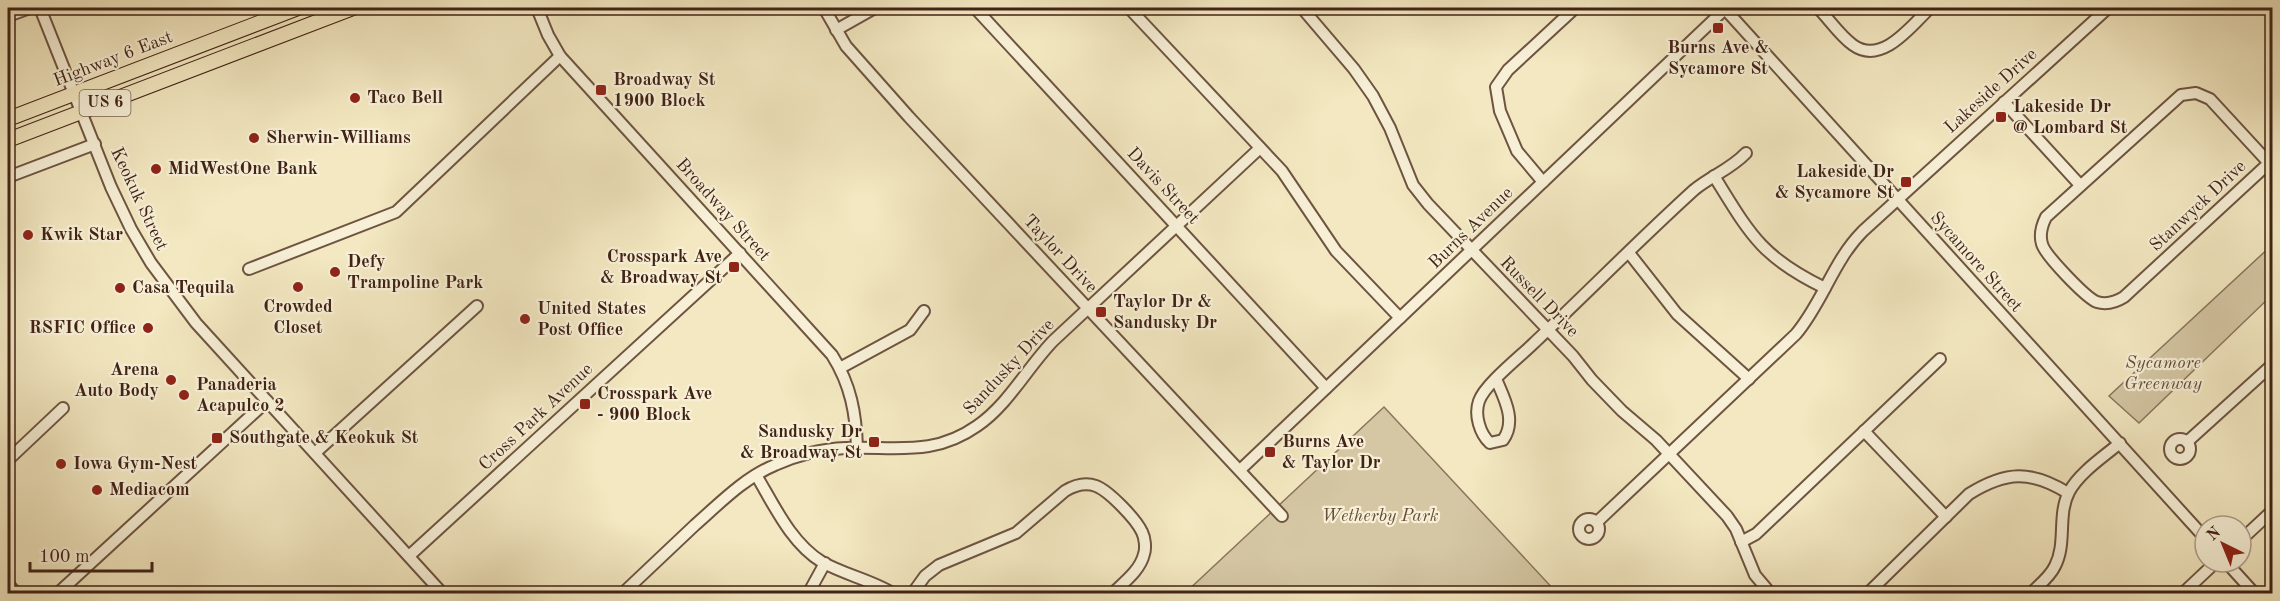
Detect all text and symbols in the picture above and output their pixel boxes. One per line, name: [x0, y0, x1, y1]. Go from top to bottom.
marker: Burns Ave & Sycamore St: [1711, 21, 1725, 35]
street label: Highway 6 East: [51, 28, 175, 90]
place label: Burns Ave & Sycamore St: [1667, 39, 1769, 78]
street label: Lakeside Drive: [1941, 45, 2041, 137]
place label: Broadway St 1900 Block: [613, 71, 716, 110]
marker: Broadway St 1900 Block: [594, 83, 608, 97]
place label: Taco Bell: [367, 89, 443, 107]
road number: US 6: [80, 90, 130, 116]
marker: Taco Bell: [348, 91, 362, 105]
place label: Lakeside Dr @ Lombard St: [2013, 98, 2128, 137]
marker: Lakeside Dr @ Lombard St: [1994, 110, 2008, 124]
place label: Sherwin-Williams: [266, 129, 411, 147]
marker: Sherwin-Williams: [247, 131, 261, 145]
street label: Keokuk Street: [107, 144, 171, 254]
street label: Davis Street: [1123, 144, 1203, 228]
street label: Broadway Street: [672, 155, 774, 265]
street label: Stanwyck Drive: [2146, 157, 2250, 255]
place label: MidWestOne Bank: [168, 160, 318, 178]
marker: MidWestOne Bank: [149, 162, 163, 176]
place label: Lakeside Dr & Sycamore St: [1775, 163, 1894, 202]
marker: Lakeside Dr & Sycamore St: [1899, 175, 1913, 189]
street label: Burns Avenue: [1425, 184, 1517, 272]
street label: Sycamore Street: [1926, 208, 2026, 316]
street label: Taylor Drive: [1019, 211, 1101, 297]
place label: Kwik Star: [40, 226, 123, 244]
marker: Kwik Star: [21, 228, 35, 242]
place label: Crosspark Ave & Broadway St: [600, 248, 722, 287]
place label: Defy Trampoline Park: [347, 253, 483, 292]
street label: Russell Drive: [1496, 253, 1582, 341]
marker: Crosspark Ave & Broadway St: [727, 260, 741, 274]
marker: Defy Trampoline Park: [328, 265, 342, 279]
place label: Casa Tequila: [132, 279, 235, 297]
marker: Crowded Closet: [291, 280, 305, 294]
marker: Casa Tequila: [113, 281, 127, 295]
place label: Taylor Dr & Sandusky Dr: [1113, 293, 1217, 332]
place label: Crowded Closet: [263, 298, 333, 337]
place label: United States Post Office: [537, 300, 646, 339]
marker: Taylor Dr & Sandusky Dr: [1094, 305, 1108, 319]
marker: United States Post Office: [518, 312, 532, 326]
street label: Sandusky Drive: [960, 316, 1058, 418]
place label: RSFIC Office: [29, 319, 136, 337]
marker: RSFIC Office: [141, 321, 155, 335]
park label: Sycamore Greenway: [2124, 354, 2203, 393]
street label: Cross Park Avenue: [476, 360, 596, 474]
place label: Arena Auto Body: [74, 361, 159, 400]
marker: Arena Auto Body: [164, 373, 178, 387]
place label: Panaderia Acapulco 2: [196, 376, 285, 415]
place label: Crosspark Ave - 900 Block: [597, 385, 712, 424]
marker: Panaderia Acapulco 2: [177, 388, 191, 402]
marker: Crosspark Ave - 900 Block: [578, 397, 592, 411]
place label: Sandusky Dr & Broadway St: [740, 423, 862, 462]
place label: Southgate & Keokuk St: [229, 429, 419, 447]
marker: Southgate & Keokuk St: [210, 431, 224, 445]
place label: Burns Ave & Taylor Dr: [1282, 433, 1381, 472]
marker: Sandusky Dr & Broadway St: [867, 435, 881, 449]
marker: Burns Ave & Taylor Dr: [1263, 445, 1277, 459]
place label: Iowa Gym-Nest: [73, 455, 198, 473]
marker: Iowa Gym-Nest: [54, 457, 68, 471]
place label: Mediacom: [109, 481, 190, 499]
marker: Mediacom: [90, 483, 104, 497]
park label: Wetherby Park: [1322, 507, 1439, 525]
north arrow: [2193, 514, 2253, 574]
text: N: [2204, 524, 2225, 545]
scale bar: [30, 535, 152, 573]
text: 100 m: [39, 548, 90, 566]

